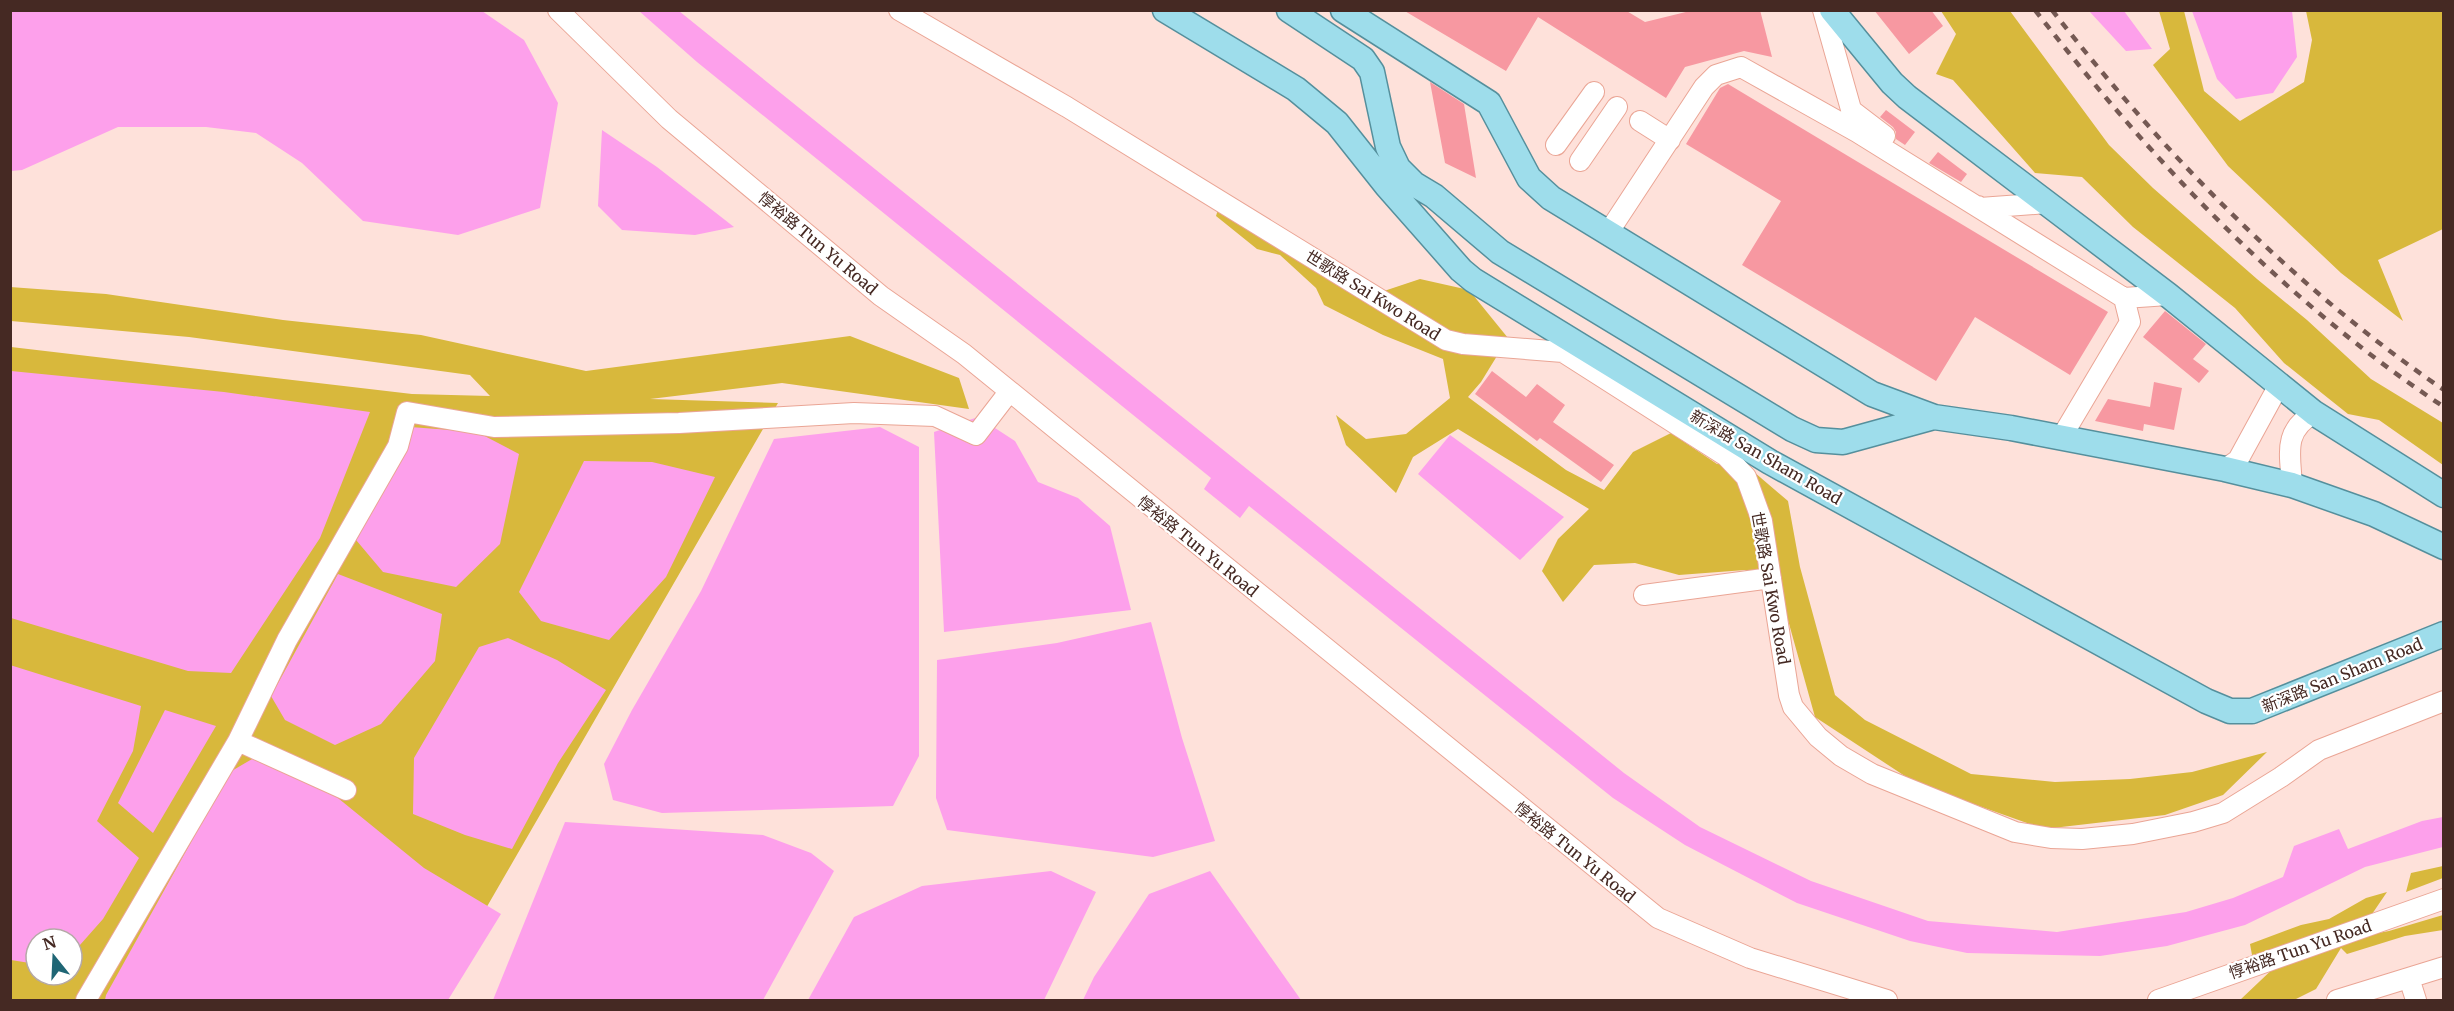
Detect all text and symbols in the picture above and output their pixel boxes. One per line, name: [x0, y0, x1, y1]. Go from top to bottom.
street label: 惇裕路 Tun Yu Road: [754, 187, 882, 299]
street label: 世歌路 Sai Kwo Road: [1302, 245, 1444, 345]
street label: 新深路 San Sham Road: [1687, 405, 1846, 509]
street label: 惇裕路 Tun Yu Road: [1134, 491, 1263, 601]
street label: 世歌路 Sai Kwo Road: [1748, 510, 1794, 667]
street label: 新深路 San Sham Road: [2259, 633, 2426, 716]
street label: 惇裕路 Tun Yu Road: [1511, 797, 1640, 907]
street label: 惇裕路 Tun Yu Road: [2226, 915, 2374, 983]
north arrow: [24, 927, 84, 987]
text: N: [40, 931, 59, 954]

